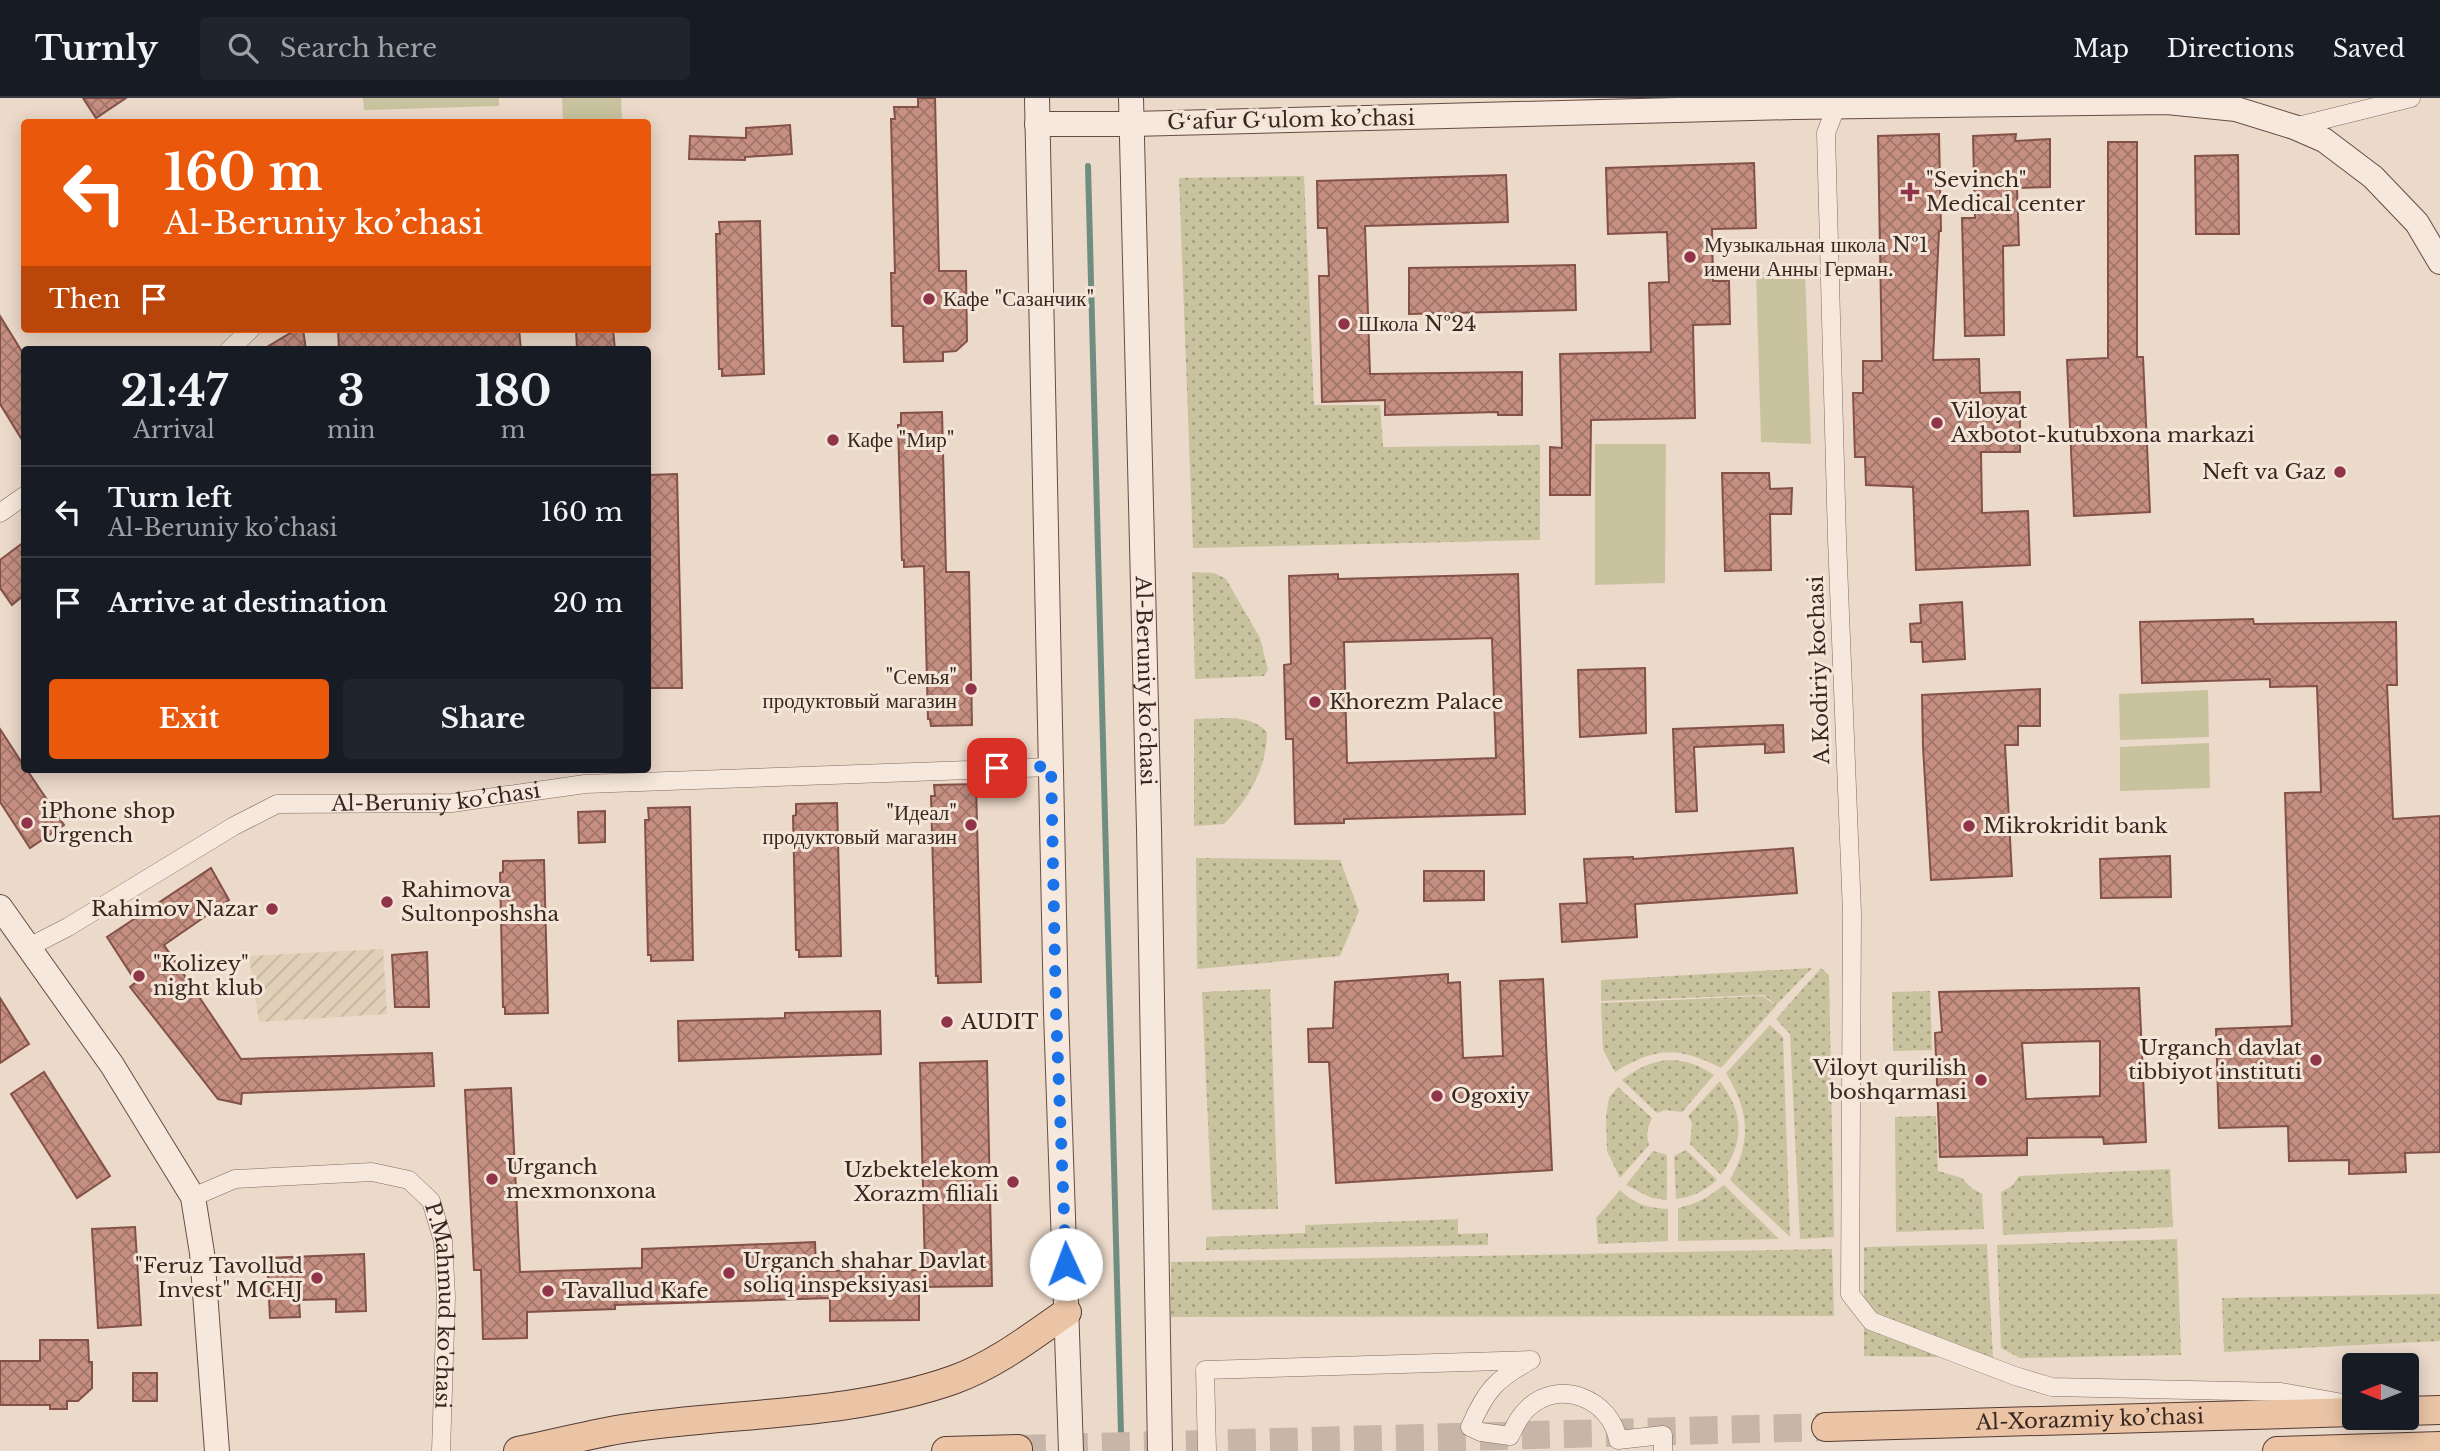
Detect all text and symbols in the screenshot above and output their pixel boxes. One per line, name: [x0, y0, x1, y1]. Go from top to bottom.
search box: [200, 17, 690, 80]
text: Turnly: [35, 28, 158, 69]
icon: search: [224, 29, 262, 67]
text: Search here: [280, 32, 437, 64]
text: Map: [2073, 34, 2129, 63]
text: Directions: [2167, 34, 2295, 63]
text: Saved: [2333, 34, 2405, 63]
street label: Gʻafur Gʻulom ko’chasi: [1167, 105, 1415, 135]
text: 160 m: [164, 142, 323, 203]
icon: left: [49, 147, 140, 238]
place label: "Sevinch" Medical center: [1926, 167, 2085, 217]
marker: "Sevinch" Medical center: [1900, 182, 1920, 202]
text: Al-Beruniy ko’chasi: [164, 203, 483, 243]
place label: Музыкальная школа №1 имени Анны Герман.: [1704, 232, 1928, 282]
marker: Музыкальная школа №1 имени Анны Герман.: [1682, 249, 1698, 265]
icon: arrive: [135, 280, 173, 318]
text: Then: [49, 283, 121, 315]
place label: Кафе "Сазанчик": [943, 286, 1094, 312]
marker: Кафе "Сазанчик": [921, 291, 937, 307]
place label: Школа №24: [1358, 311, 1477, 337]
marker: Школа №24: [1336, 316, 1352, 332]
text: 21:47: [120, 365, 228, 417]
text: 3: [338, 365, 365, 417]
text: 180: [475, 365, 552, 417]
place label: Viloyat Axbotot-kutubxona markazi: [1950, 398, 2255, 448]
marker: Viloyat Axbotot-kutubxona markazi: [1929, 415, 1945, 431]
text: Arrival: [133, 416, 215, 444]
text: min: [327, 416, 375, 444]
text: m: [501, 416, 526, 444]
place label: Кафе "Мир": [847, 427, 954, 453]
marker: Кафе "Мир": [825, 432, 841, 448]
place label: Neft va Gaz: [2202, 459, 2326, 485]
marker: Neft va Gaz: [2332, 464, 2348, 480]
text: Turn left: [108, 482, 232, 514]
icon: left: [49, 493, 87, 531]
text: 160 m: [541, 496, 623, 528]
text: Al-Beruniy ko’chasi: [108, 514, 337, 542]
street label: Al-Beruniy ko’chasi: [1130, 575, 1161, 786]
street label: A.Kodiriy kochasi: [1803, 575, 1835, 766]
icon: arrive: [49, 584, 87, 622]
text: Arrive at destination: [108, 587, 388, 619]
text: 20 m: [553, 587, 623, 619]
place label: "Семья" продуктовый магазин: [762, 664, 957, 714]
button: Exit: [49, 679, 329, 759]
button: Share: [343, 679, 623, 759]
marker: "Семья" продуктовый магазин: [963, 681, 979, 697]
place label: Khorezm Palace: [1329, 689, 1503, 715]
marker: Khorezm Palace: [1307, 694, 1323, 710]
pin: [967, 738, 1027, 798]
icon: arrive: [978, 749, 1016, 787]
street label: Al-Beruniy ko’chasi: [330, 778, 542, 817]
place label: iPhone shop Urgench: [41, 798, 175, 848]
place label: "Идеал" продуктовый магазин: [762, 800, 957, 850]
place label: Mikrokridit bank: [1983, 813, 2168, 839]
marker: iPhone shop Urgench: [19, 815, 35, 831]
marker: "Идеал" продуктовый магазин: [963, 817, 979, 833]
marker: Mikrokridit bank: [1961, 818, 1977, 834]
place label: Rahimova Sultonposhsha: [401, 877, 560, 927]
marker: Rahimova Sultonposhsha: [379, 894, 395, 910]
place label: Rahimov Nazar: [91, 896, 258, 922]
marker: Rahimov Nazar: [264, 901, 280, 917]
place label: "Kolizey" night klub: [153, 951, 263, 1001]
marker: "Kolizey" night klub: [131, 968, 147, 984]
place label: AUDIT: [960, 1009, 1038, 1035]
marker: AUDIT: [939, 1014, 955, 1030]
place label: Urganch davlat tibbiyot instituti: [2128, 1035, 2302, 1085]
marker: Urganch davlat tibbiyot instituti: [2308, 1052, 2324, 1068]
place label: Viloyt qurilish boshqarmasi: [1812, 1055, 1967, 1105]
marker: Viloyt qurilish boshqarmasi: [1973, 1072, 1989, 1088]
place label: Ogoxiy: [1451, 1083, 1530, 1109]
marker: Ogoxiy: [1429, 1088, 1445, 1104]
place label: Urganch mexmonxona: [506, 1154, 657, 1204]
place label: Uzbektelekom Xorazm filiali: [844, 1157, 999, 1207]
marker: Urganch mexmonxona: [484, 1171, 500, 1187]
marker: Uzbektelekom Xorazm filiali: [1005, 1174, 1021, 1190]
street label: P.Mahmud ko'chasi: [419, 1199, 459, 1409]
position arrow: [1029, 1227, 1103, 1301]
place label: Urganch shahar Davlat soliq inspeksiyasi: [743, 1248, 987, 1298]
place label: "Feruz Tavollud Invest" MCHJ: [135, 1253, 303, 1303]
marker: Urganch shahar Davlat soliq inspeksiyasi: [721, 1265, 737, 1281]
marker: "Feruz Tavollud Invest" MCHJ: [309, 1270, 325, 1286]
place label: Tavallud Kafe: [562, 1278, 709, 1304]
marker: Tavallud Kafe: [540, 1283, 556, 1299]
north arrow: [2342, 1353, 2418, 1430]
map controls: [2342, 1353, 2419, 1430]
street label: Al-Xorazmiy ko’chasi: [1975, 1403, 2204, 1436]

